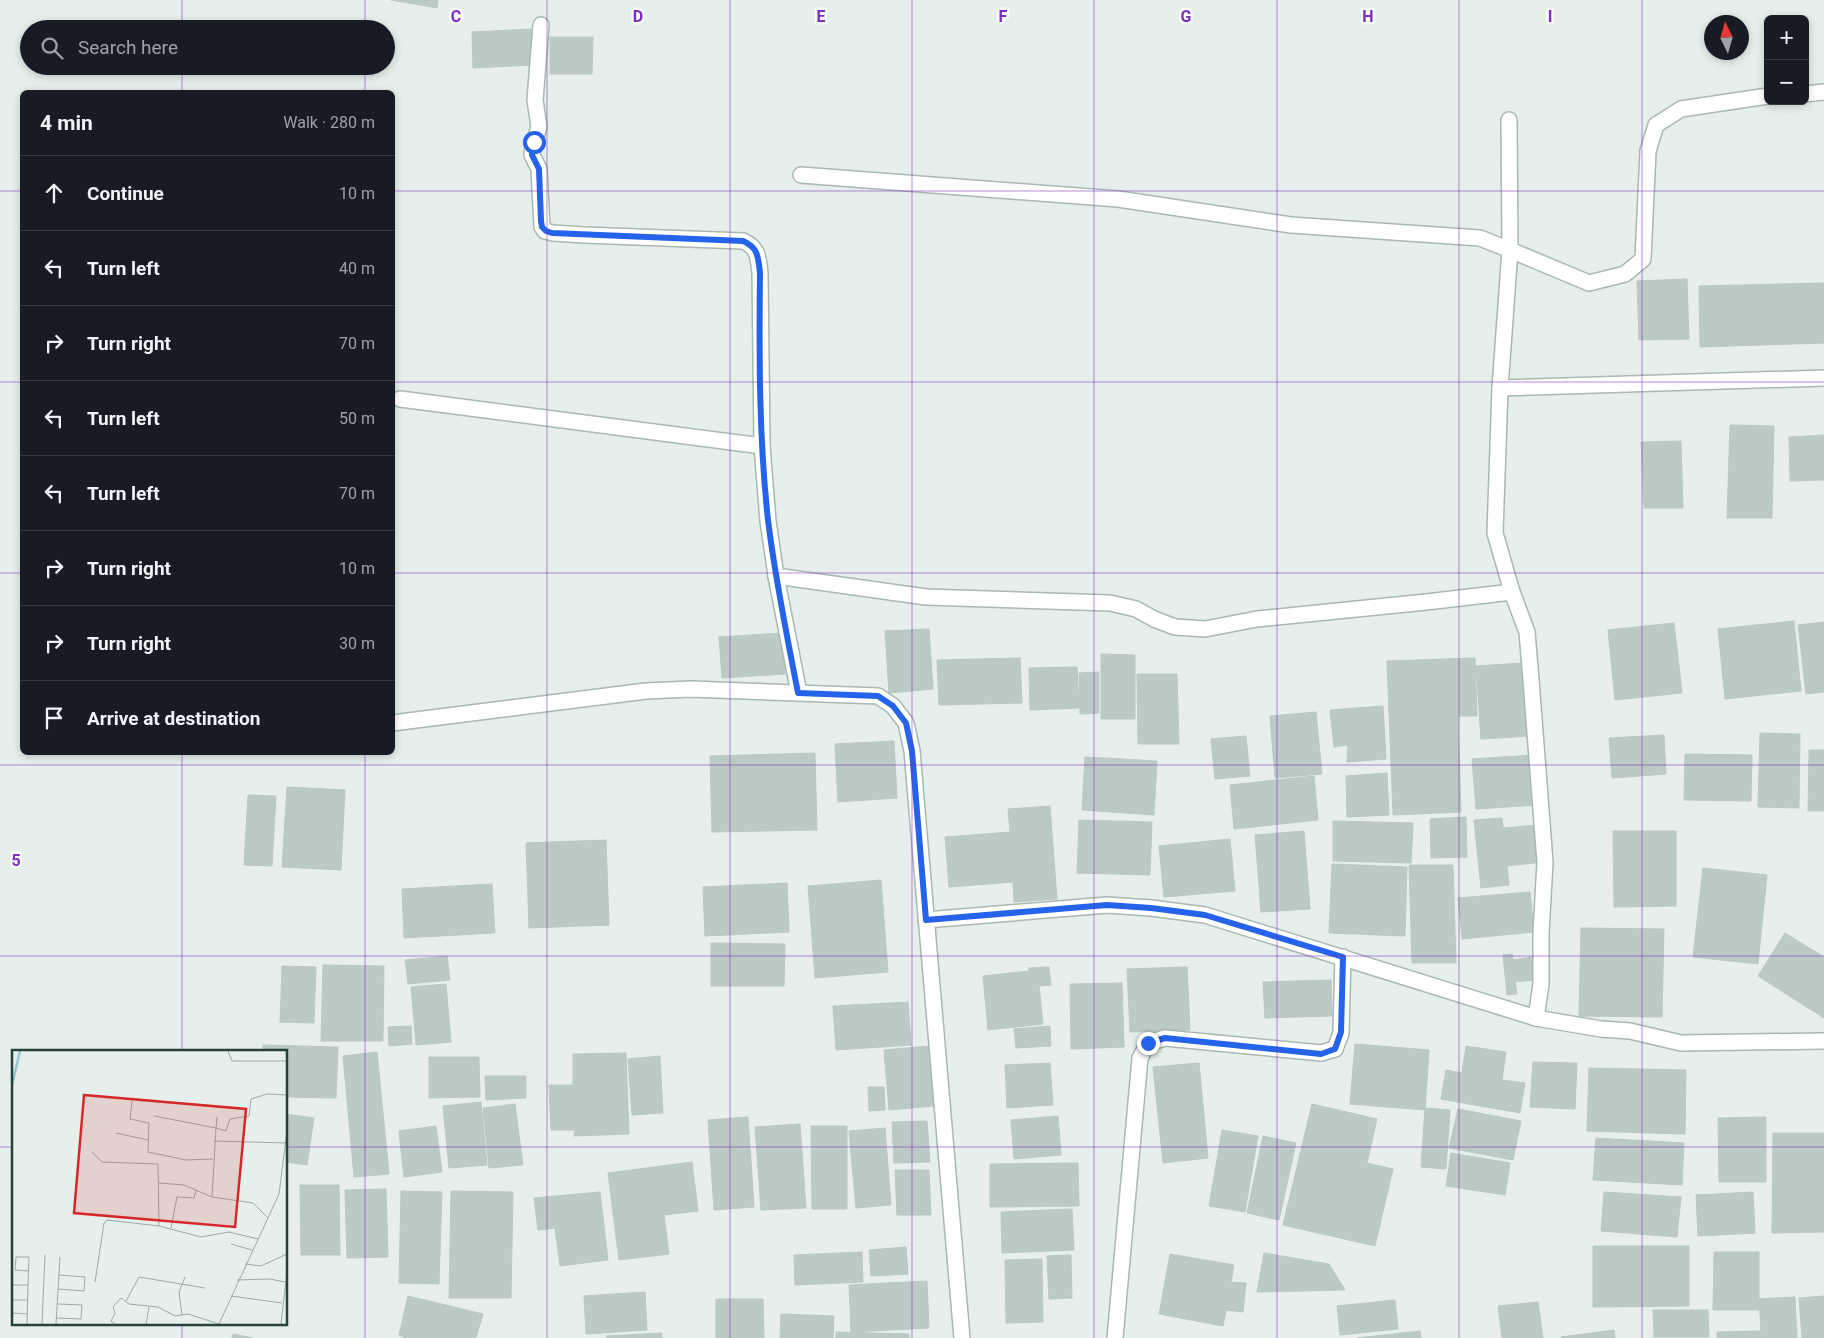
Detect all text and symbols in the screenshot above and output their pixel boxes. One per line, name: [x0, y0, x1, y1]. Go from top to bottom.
text: C: [451, 7, 461, 26]
text: D: [633, 7, 643, 26]
text: E: [817, 7, 826, 26]
text: F: [999, 7, 1008, 26]
text: G: [1181, 7, 1192, 26]
text: H: [1362, 7, 1374, 26]
text: I: [1548, 7, 1552, 26]
north arrow: [1704, 15, 1749, 60]
map controls: [1764, 15, 1809, 105]
button: +: [1764, 15, 1809, 60]
search box: [20, 20, 395, 75]
icon: search: [38, 34, 66, 62]
text: Search here: [78, 36, 178, 59]
button: −: [1764, 60, 1809, 105]
text: 4 min: [40, 111, 93, 135]
text: Walk · 280 m: [283, 113, 375, 132]
route start: [523, 131, 546, 154]
icon: ahead: [40, 179, 68, 207]
text: Continue: [87, 182, 164, 205]
text: 10 m: [339, 184, 375, 203]
icon: left: [40, 254, 68, 282]
text: Turn left: [87, 257, 160, 280]
text: 40 m: [339, 259, 375, 278]
icon: right: [40, 329, 68, 357]
text: Turn right: [87, 332, 171, 355]
text: 70 m: [339, 334, 375, 353]
icon: left: [40, 404, 68, 432]
text: Turn left: [87, 407, 160, 430]
text: 50 m: [339, 409, 375, 428]
icon: left: [40, 479, 68, 507]
text: Turn left: [87, 482, 160, 505]
text: 70 m: [339, 484, 375, 503]
icon: right: [40, 554, 68, 582]
text: Turn right: [87, 557, 171, 580]
text: 10 m: [339, 559, 375, 578]
icon: right: [40, 629, 68, 657]
text: Turn right: [87, 632, 171, 655]
text: 30 m: [339, 634, 375, 653]
icon: arrive: [40, 704, 68, 732]
text: Arrive at destination: [87, 707, 260, 730]
text: 5: [11, 851, 21, 870]
route end: [1137, 1032, 1160, 1055]
inset map: [12, 1050, 288, 1326]

